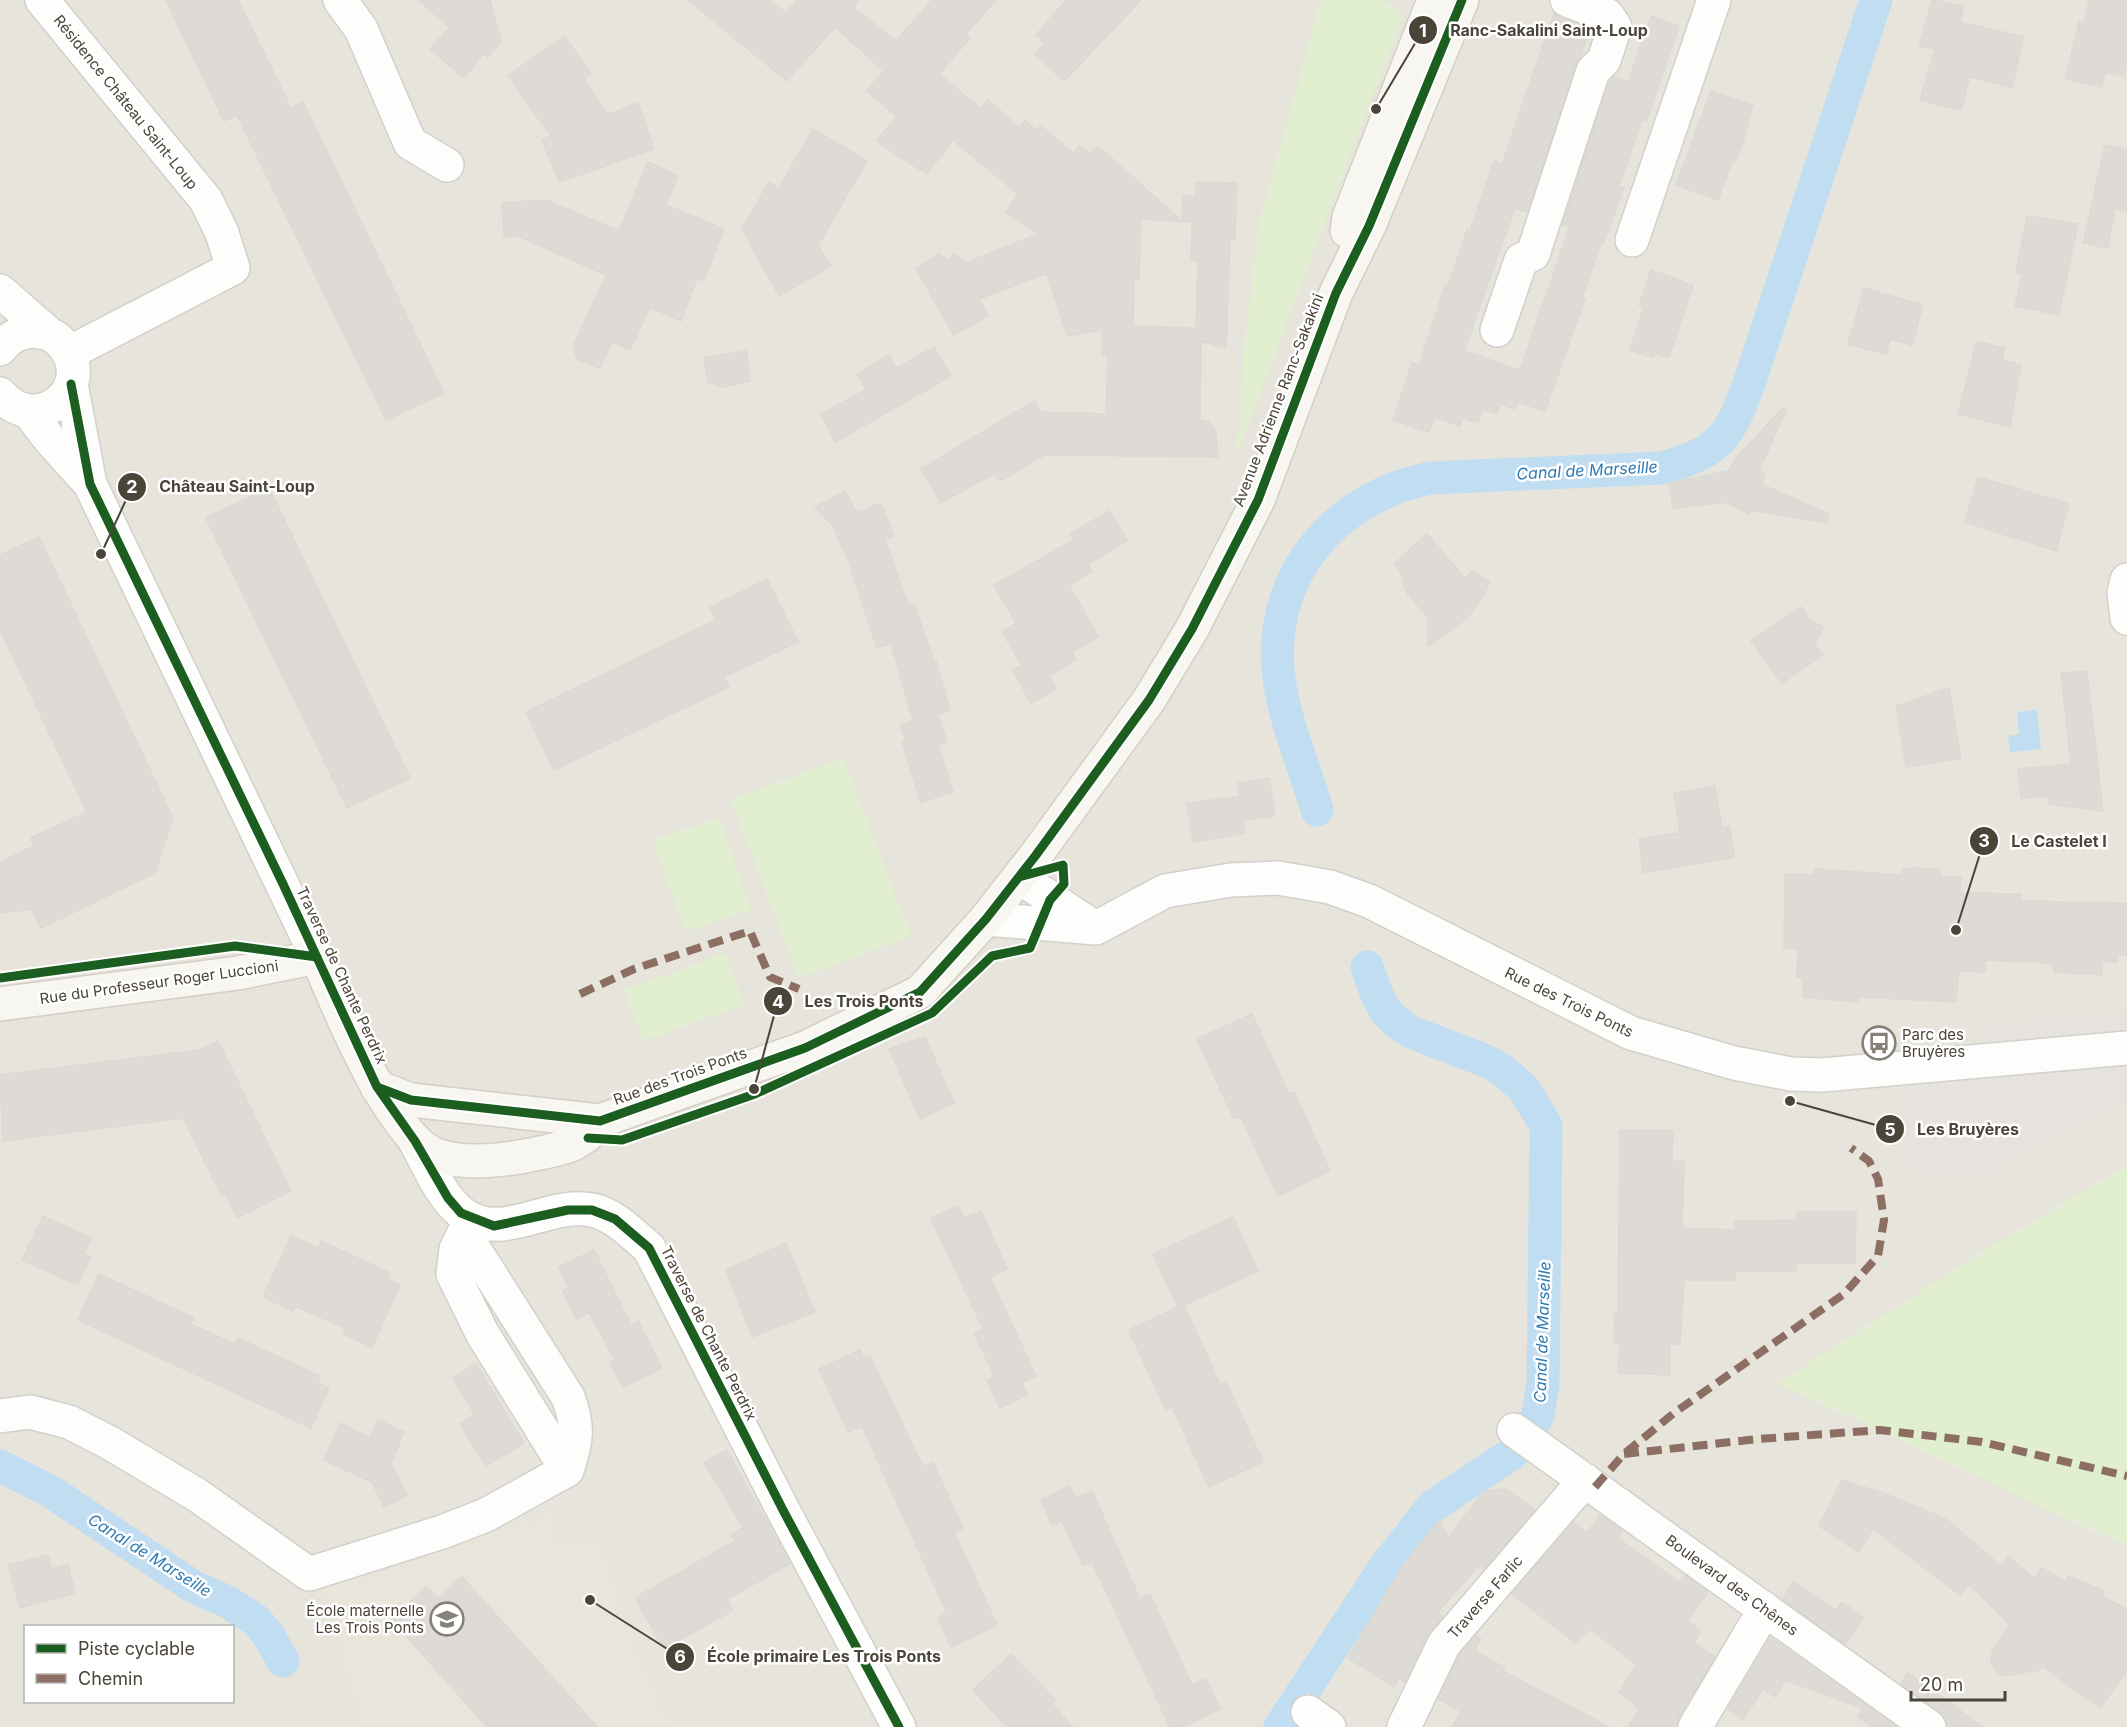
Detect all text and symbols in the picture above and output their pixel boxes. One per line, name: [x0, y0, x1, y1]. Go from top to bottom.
street label: Résidence Château Saint-Loup: [50, 11, 202, 193]
callout: Ranc-Sakalini Saint-Loup: [1408, 13, 1660, 47]
text: 1: [1419, 20, 1427, 41]
text: Ranc-Sakalini Saint-Loup: [1450, 20, 1648, 40]
street label: Avenue Adrienne Ranc-Sakakini: [1228, 291, 1328, 509]
water label: Canal de Marseille: [1516, 456, 1658, 484]
callout: Château Saint-Loup: [117, 470, 327, 504]
text: 2: [126, 476, 138, 497]
text: Château Saint-Loup: [159, 476, 315, 496]
callout: Le Castelet I: [1969, 824, 2119, 858]
text: 3: [1978, 830, 1990, 851]
text: Le Castelet I: [2011, 831, 2107, 851]
street label: Traverse de Chante Perdrix: [292, 883, 392, 1067]
street label: Rue du Professeur Roger Luccioni: [38, 956, 280, 1008]
street label: Rue des Trois Ponts: [1502, 963, 1636, 1041]
callout: Les Trois Ponts: [763, 984, 935, 1018]
text: 4: [772, 991, 784, 1012]
text: Les Trois Ponts: [805, 991, 923, 1011]
bus stop icon: Parc des Bruyères: [1861, 1025, 1897, 1061]
place label: Parc des Bruyères: [1902, 1025, 1965, 1061]
street label: Rue des Trois Ponts: [611, 1043, 749, 1109]
callout: Les Bruyères: [1875, 1112, 2031, 1146]
text: 5: [1884, 1119, 1896, 1140]
text: Les Bruyères: [1917, 1119, 2019, 1139]
street label: Traverse de Chante Perdrix: [657, 1242, 761, 1424]
water label: Canal de Marseille: [1530, 1261, 1554, 1403]
water label: Canal de Marseille: [85, 1509, 215, 1601]
street label: Boulevard des Chênes: [1662, 1530, 1802, 1640]
street label: Traverse Farlic: [1443, 1551, 1527, 1643]
place label: École maternelle Les Trois Ponts: [306, 1601, 424, 1637]
school or university icon: École maternelle Les Trois Ponts: [429, 1601, 465, 1637]
legend: [24, 1625, 234, 1703]
text: Piste cyclable: [78, 1638, 195, 1659]
callout: École primaire Les Trois Ponts: [665, 1640, 953, 1674]
text: 6: [674, 1646, 686, 1667]
text: École primaire Les Trois Ponts: [707, 1646, 941, 1666]
scale bar: [1911, 1664, 2006, 1702]
text: Chemin: [78, 1668, 143, 1689]
text: 20 m: [1920, 1674, 1963, 1695]

